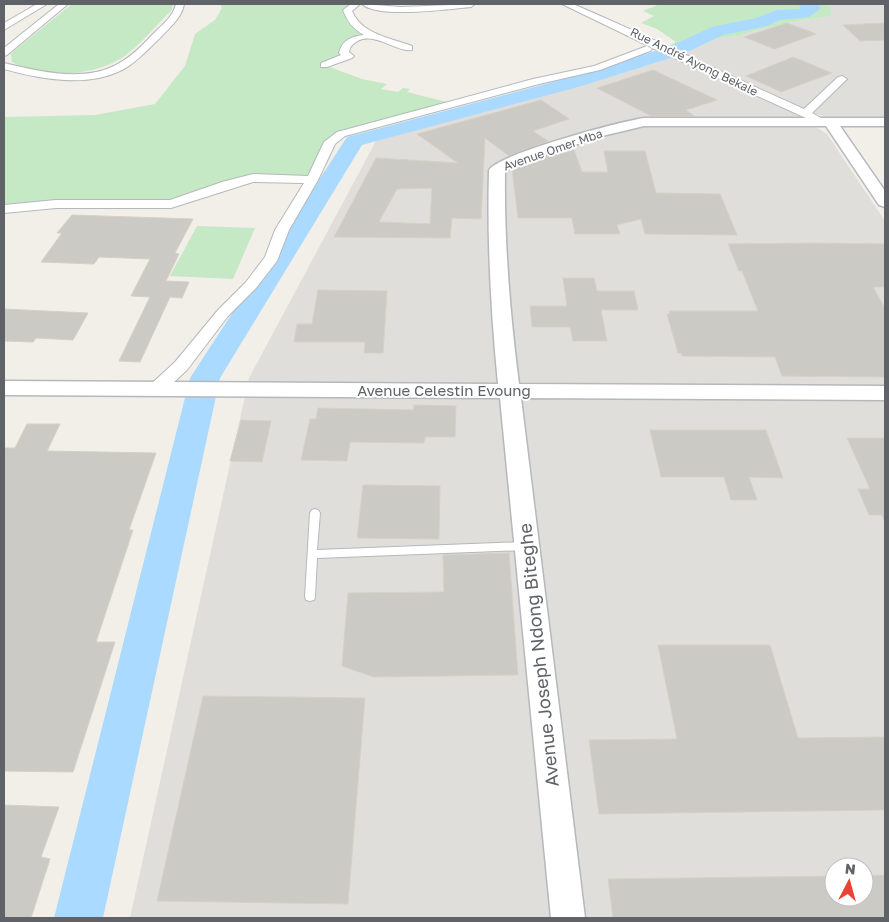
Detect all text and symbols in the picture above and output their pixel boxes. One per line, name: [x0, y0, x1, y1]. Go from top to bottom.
street label: Rue André Ayong Bekale: [628, 24, 761, 99]
street label: Avenue Omer Mba: [501, 126, 604, 174]
street label: Avenue Celestin Evoung: [357, 381, 531, 399]
street label: Avenue Joseph Ndong Biteghe: [513, 522, 563, 788]
north arrow: [824, 857, 874, 907]
text: N: [844, 860, 857, 878]

